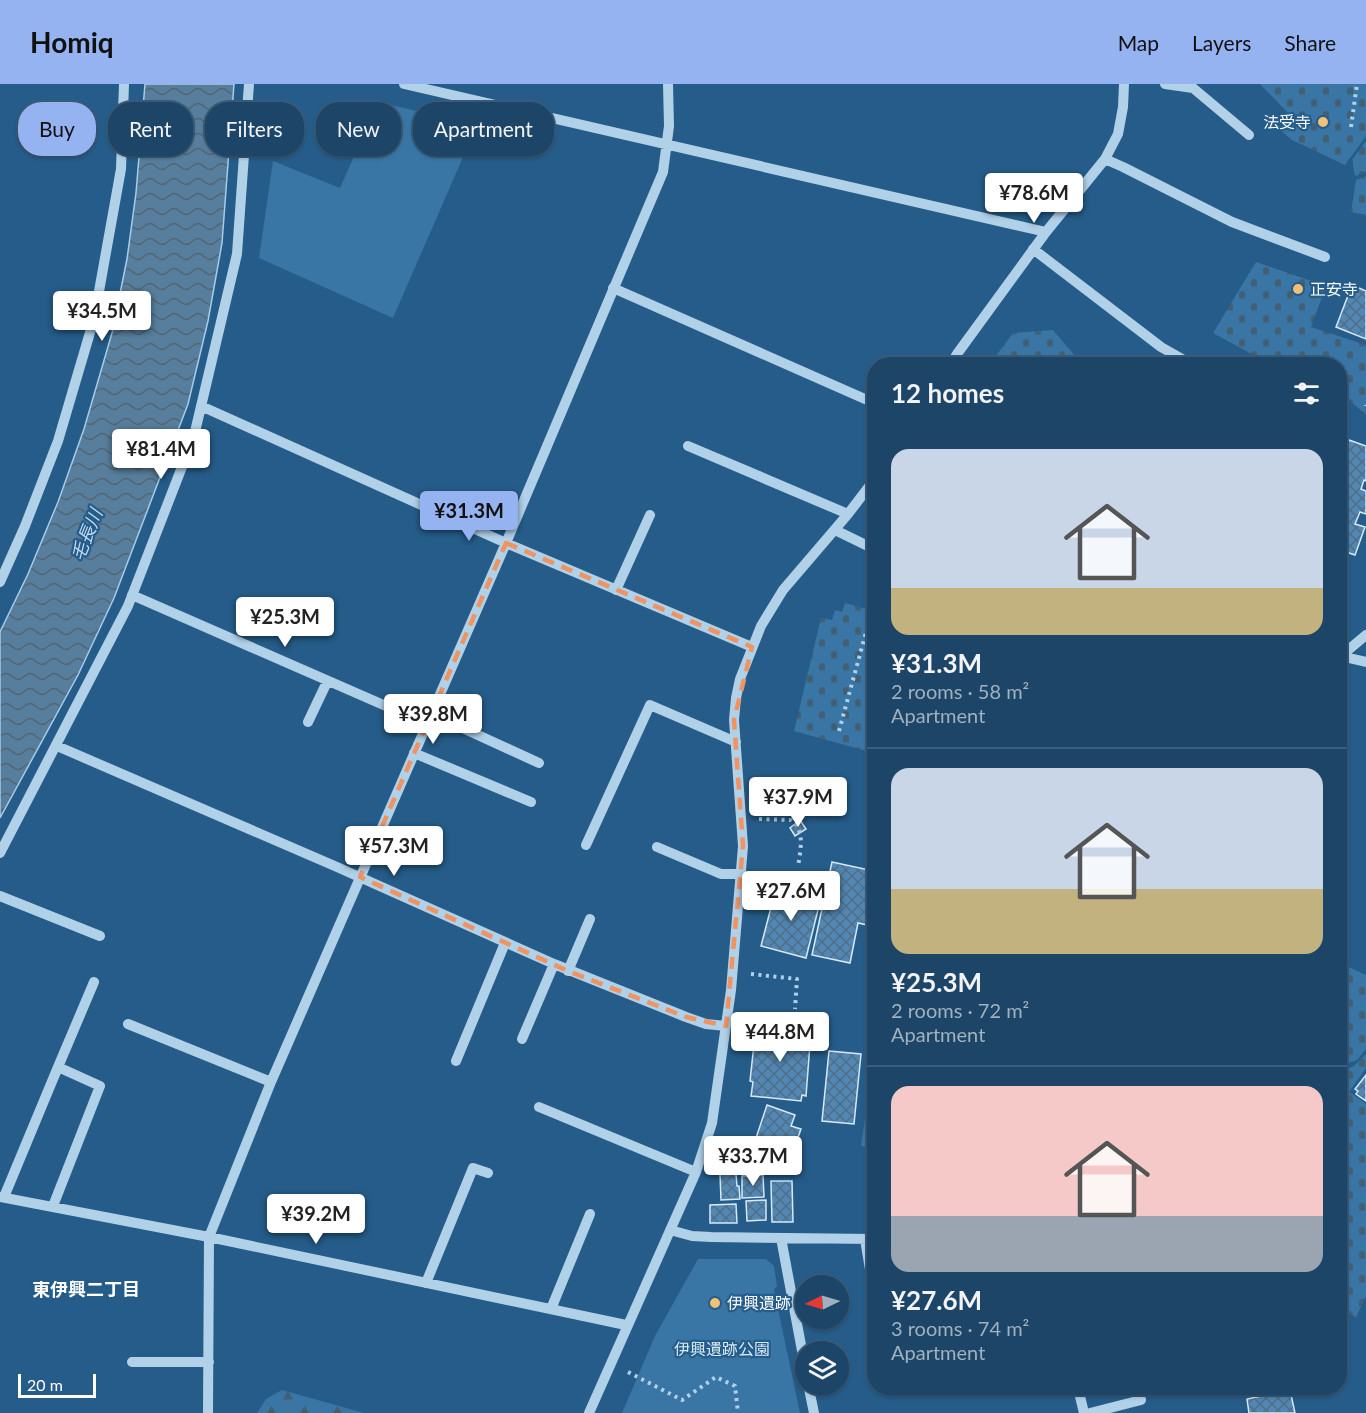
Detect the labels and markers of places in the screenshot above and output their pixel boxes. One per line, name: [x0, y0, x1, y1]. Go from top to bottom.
place label: 法受寺: [1263, 112, 1311, 131]
marker: 法受寺: [1316, 115, 1330, 129]
pin: ¥78.6M: [985, 173, 1083, 224]
place label: 正安寺: [1310, 279, 1358, 298]
marker: 正安寺: [1291, 282, 1305, 296]
pin: ¥34.5M: [53, 291, 151, 342]
pin: ¥81.4M: [112, 429, 210, 480]
pin: ¥31.3M: [420, 491, 518, 542]
pin: ¥25.3M: [236, 597, 334, 648]
pin: ¥39.8M: [384, 694, 482, 745]
pin: ¥37.9M: [749, 777, 847, 828]
pin: ¥57.3M: [345, 826, 443, 877]
pin: ¥27.6M: [742, 871, 840, 922]
pin: ¥44.8M: [731, 1012, 829, 1063]
pin: ¥33.7M: [704, 1136, 802, 1187]
pin: ¥39.2M: [267, 1194, 365, 1245]
place label: 伊興遺跡: [727, 1293, 791, 1312]
marker: 伊興遺跡: [708, 1296, 722, 1310]

